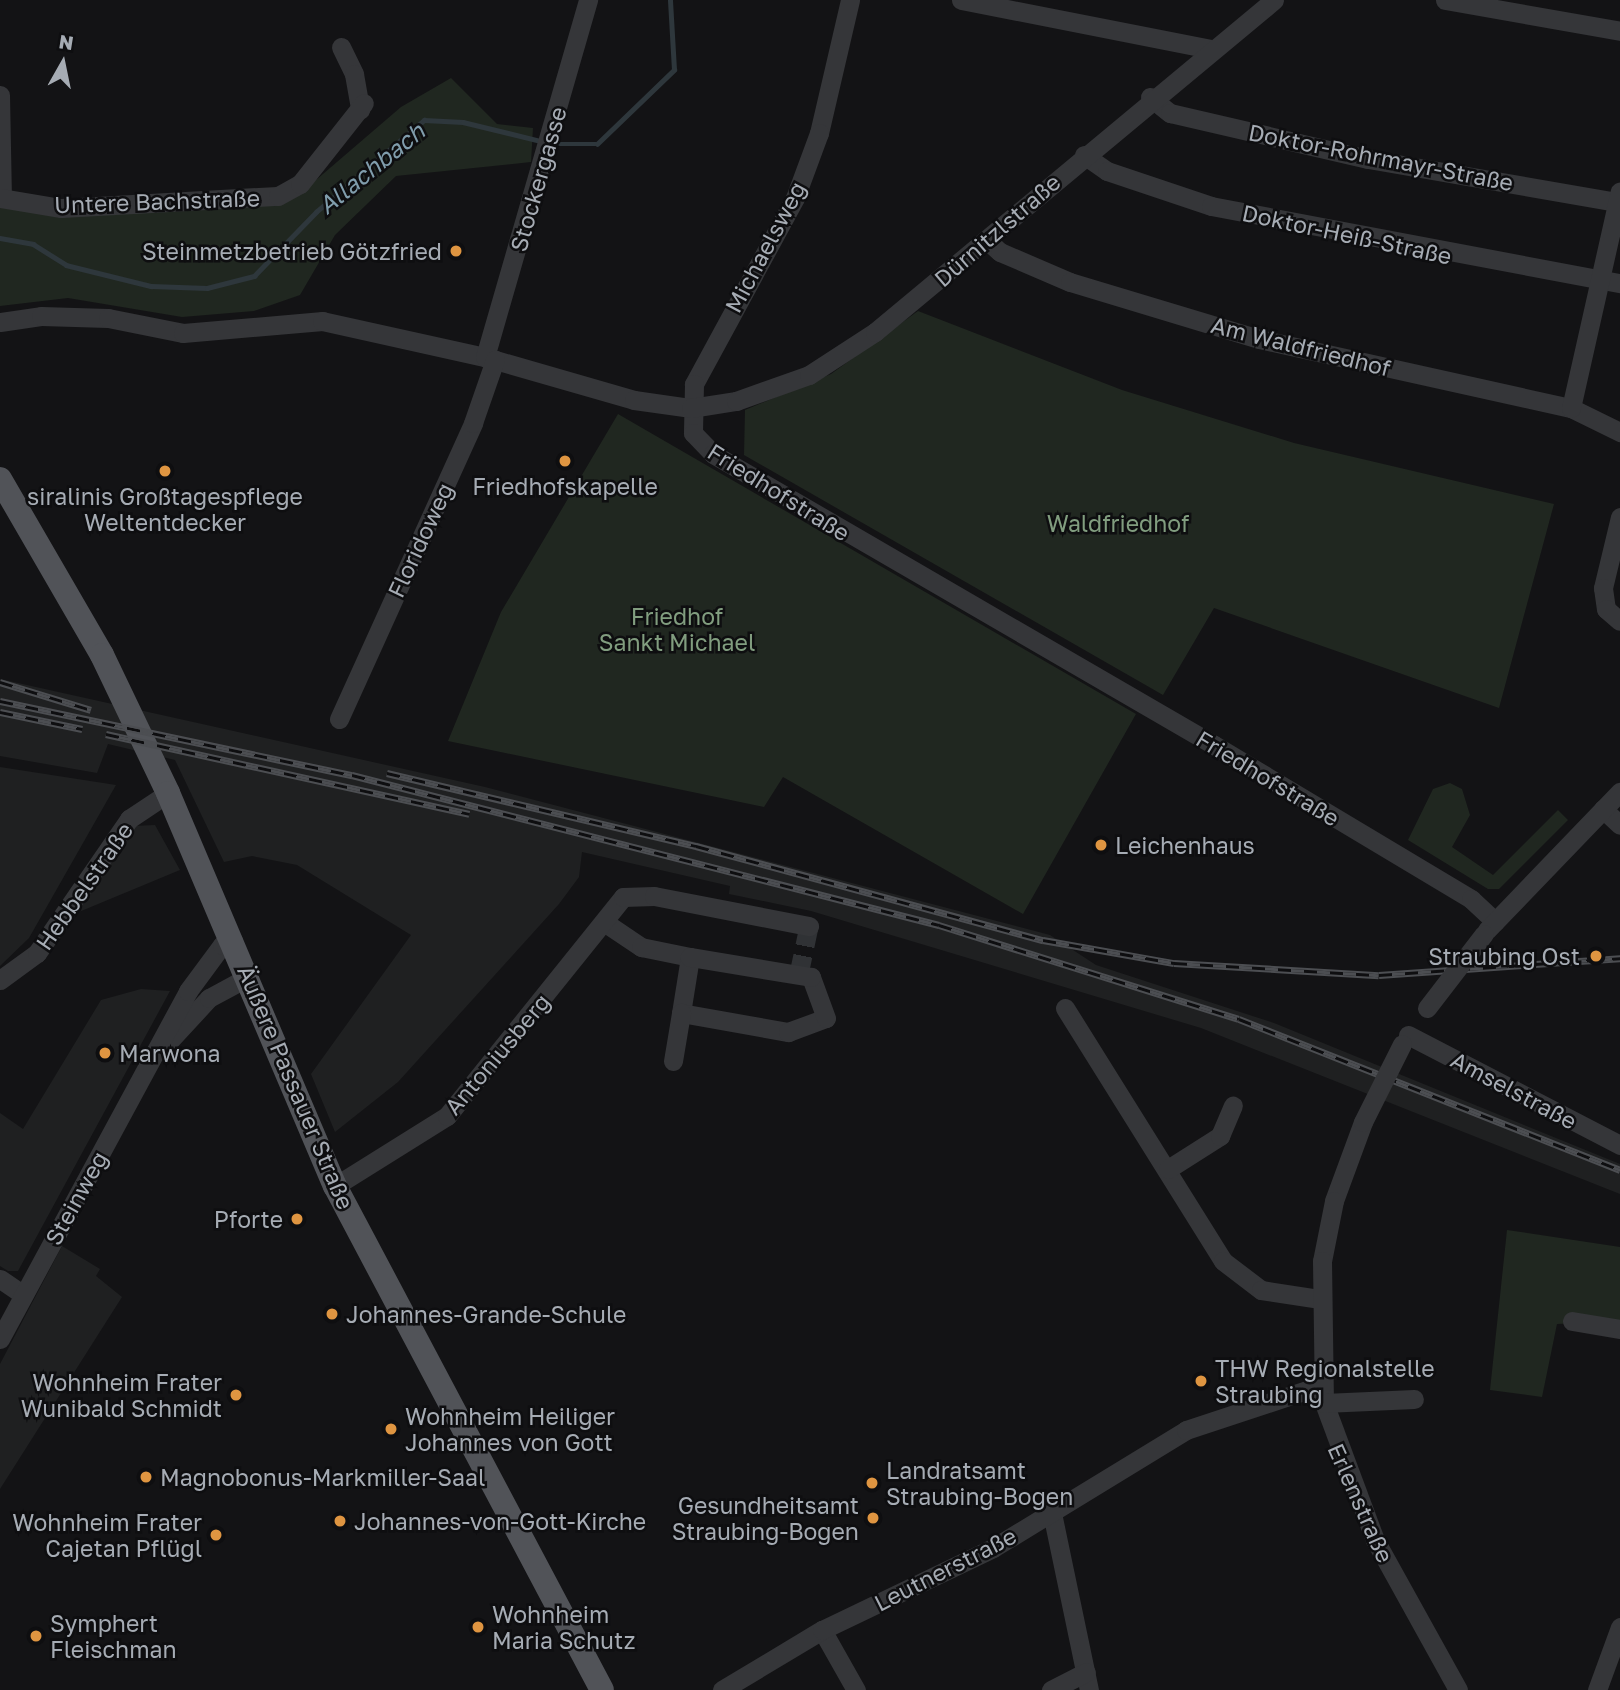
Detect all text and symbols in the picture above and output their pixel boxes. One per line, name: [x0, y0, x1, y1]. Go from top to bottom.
north arrow: [28, 28, 98, 98]
text: N: [57, 29, 75, 54]
street label: Stockergasse: [504, 103, 572, 255]
water label: Allachbach: [312, 116, 430, 220]
street label: Doktor-Rohrmayr-Straße: [1246, 118, 1516, 196]
street label: Dürnitzlstraße: [928, 168, 1066, 292]
street label: Michaelsweg: [719, 177, 811, 317]
street label: Untere Bachstraße: [54, 184, 260, 218]
street label: Doktor-Heiß-Straße: [1240, 198, 1454, 270]
place label: Steinmetzbetrieb Götzfried: [142, 237, 442, 265]
marker: Steinmetzbetrieb Götzfried: [448, 243, 464, 259]
street label: Am Waldfriedhof: [1208, 310, 1394, 382]
street label: Friedhofstraße: [703, 437, 855, 547]
marker: Friedhofskapelle: [557, 453, 573, 469]
marker: siralinis Großtagespflege Weltentdecker: [157, 463, 173, 479]
place label: Friedhofskapelle: [472, 472, 658, 500]
street label: Floridoweg: [381, 478, 459, 602]
place label: siralinis Großtagespflege Weltentdecker: [27, 482, 303, 536]
park label: Waldfriedhof: [1047, 509, 1189, 537]
park label: Friedhof Sankt Michael: [599, 602, 755, 656]
street label: Friedhofstraße: [1191, 724, 1345, 832]
street label: Hebbelstraße: [30, 817, 138, 955]
place label: Leichenhaus: [1115, 831, 1255, 859]
marker: Leichenhaus: [1093, 837, 1109, 853]
place label: Straubing Ost: [1428, 942, 1580, 970]
marker: Straubing Ost: [1586, 946, 1606, 966]
street label: Äußere Passauer Straße: [232, 961, 360, 1213]
street label: Antoniusberg: [439, 988, 555, 1120]
place label: Marwona: [119, 1039, 221, 1067]
marker: Marwona: [97, 1045, 113, 1061]
street label: Amselstraße: [1446, 1045, 1582, 1135]
street label: Steinweg: [39, 1146, 113, 1250]
place label: Pforte: [214, 1205, 283, 1233]
marker: Pforte: [289, 1211, 305, 1227]
place label: Johannes-Grande-Schule: [346, 1300, 626, 1328]
marker: Johannes-Grande-Schule: [324, 1306, 340, 1322]
place label: THW Regionalstelle Straubing: [1215, 1354, 1434, 1408]
place label: Wohnheim Frater Wunibald Schmidt: [21, 1368, 222, 1422]
marker: THW Regionalstelle Straubing: [1193, 1373, 1209, 1389]
marker: Wohnheim Frater Wunibald Schmidt: [228, 1387, 244, 1403]
place label: Wohnheim Heiliger Johannes von Gott: [405, 1402, 615, 1456]
marker: Wohnheim Heiliger Johannes von Gott: [383, 1421, 399, 1437]
street label: Erlenstraße: [1322, 1439, 1400, 1567]
place label: Landratsamt Straubing-Bogen: [886, 1456, 1073, 1510]
place label: Magnobonus-Markmiller-Saal: [160, 1463, 485, 1491]
marker: Magnobonus-Markmiller-Saal: [138, 1469, 154, 1485]
marker: Landratsamt Straubing-Bogen: [864, 1475, 880, 1491]
place label: Gesundheitsamt Straubing-Bogen: [672, 1491, 859, 1545]
place label: Johannes-von-Gott-Kirche: [354, 1507, 646, 1535]
place label: Wohnheim Frater Cajetan Pflügl: [12, 1508, 202, 1562]
marker: Gesundheitsamt Straubing-Bogen: [865, 1510, 881, 1526]
marker: Johannes-von-Gott-Kirche: [332, 1513, 348, 1529]
street label: Leutnerstraße: [869, 1521, 1021, 1617]
marker: Wohnheim Frater Cajetan Pflügl: [208, 1527, 224, 1543]
place label: Wohnheim Maria Schutz: [492, 1600, 635, 1654]
place label: Symphert Fleischman: [50, 1609, 177, 1663]
marker: Wohnheim Maria Schutz: [470, 1619, 486, 1635]
marker: Symphert Fleischman: [28, 1628, 44, 1644]

